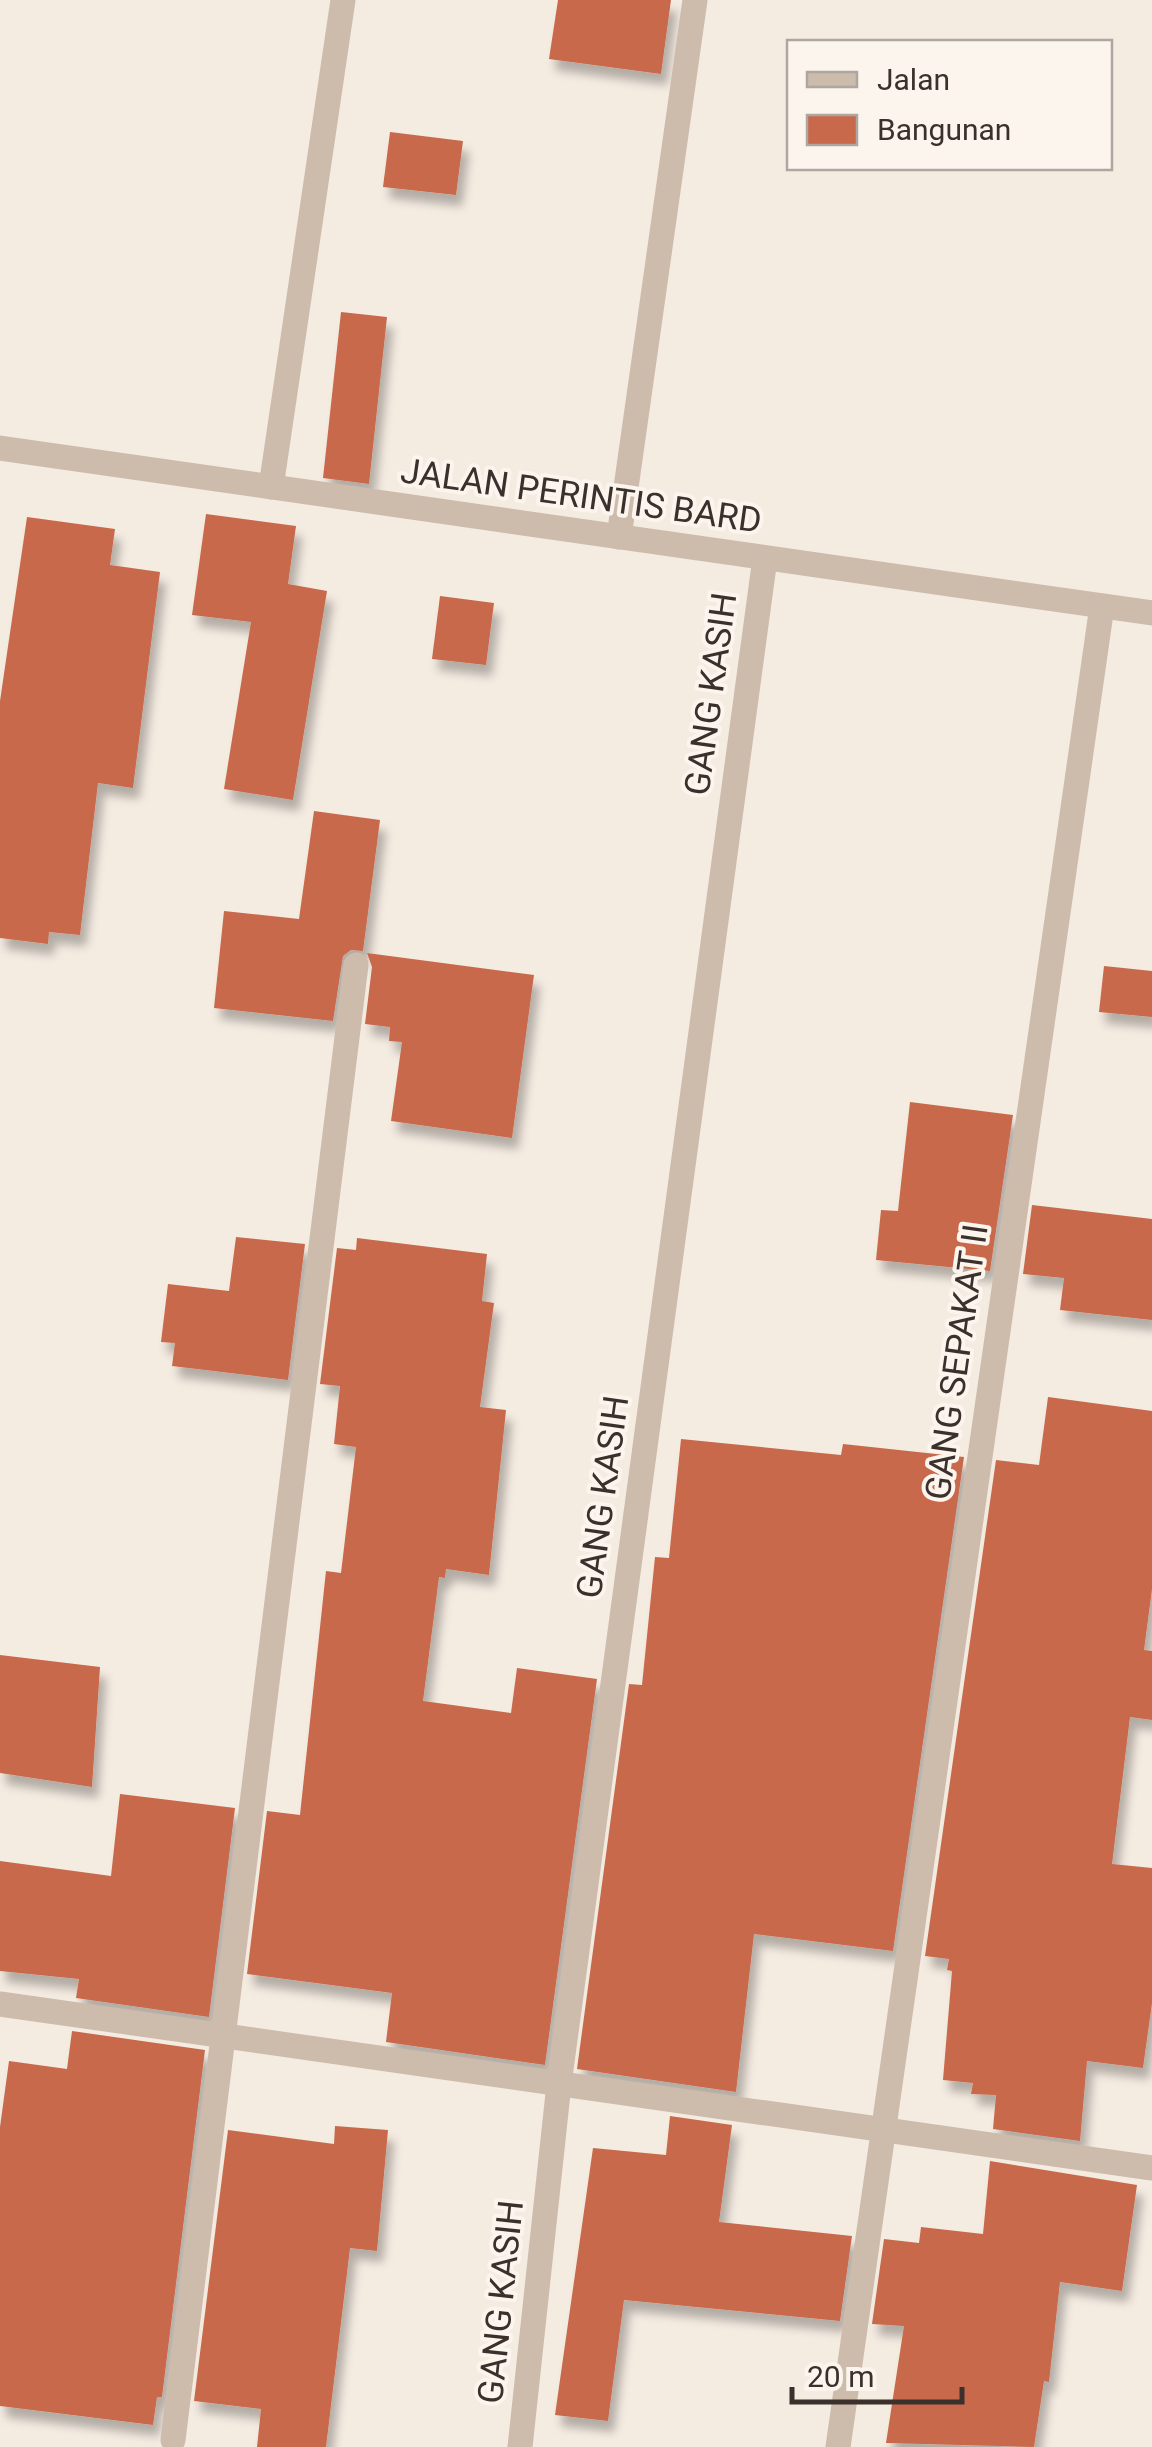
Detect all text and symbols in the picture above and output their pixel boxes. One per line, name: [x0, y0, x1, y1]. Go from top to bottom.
legend: [787, 40, 1112, 170]
text: Jalan: [877, 62, 950, 97]
text: Bangunan: [877, 112, 1011, 147]
street label: JALAN PERINTIS BARD: [398, 450, 764, 542]
street label: GANG KASIH: [676, 590, 746, 798]
street label: GANG SEPAKAT II: [917, 1222, 997, 1502]
street label: GANG KASIH: [568, 1393, 638, 1601]
street label: GANG KASIH: [470, 2198, 532, 2406]
scale bar: [792, 2342, 962, 2404]
text: 20 m: [807, 2359, 874, 2394]

